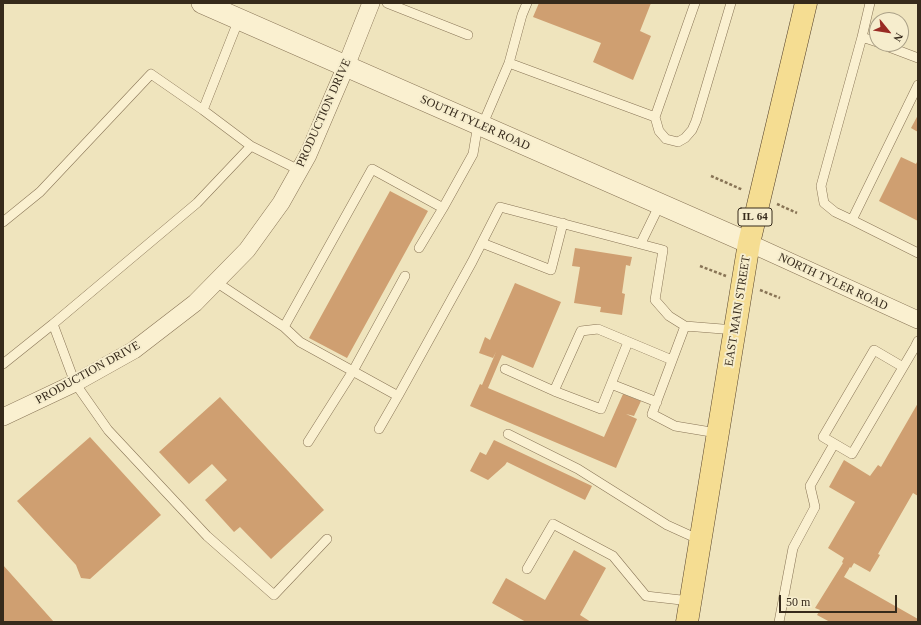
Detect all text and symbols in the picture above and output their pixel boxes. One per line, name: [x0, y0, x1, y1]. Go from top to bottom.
north arrow: [869, 12, 909, 52]
text: N: [891, 31, 906, 44]
street label: PRODUCTION DRIVE: [294, 57, 354, 169]
street label: SOUTH TYLER ROAD: [418, 92, 532, 154]
road number: IL 64: [738, 208, 772, 226]
street label: NORTH TYLER ROAD: [776, 250, 890, 314]
street label: EAST MAIN STREET: [722, 255, 754, 367]
street label: PRODUCTION DRIVE: [33, 338, 143, 408]
scale bar: [781, 587, 899, 613]
text: 50 m: [786, 595, 810, 609]

